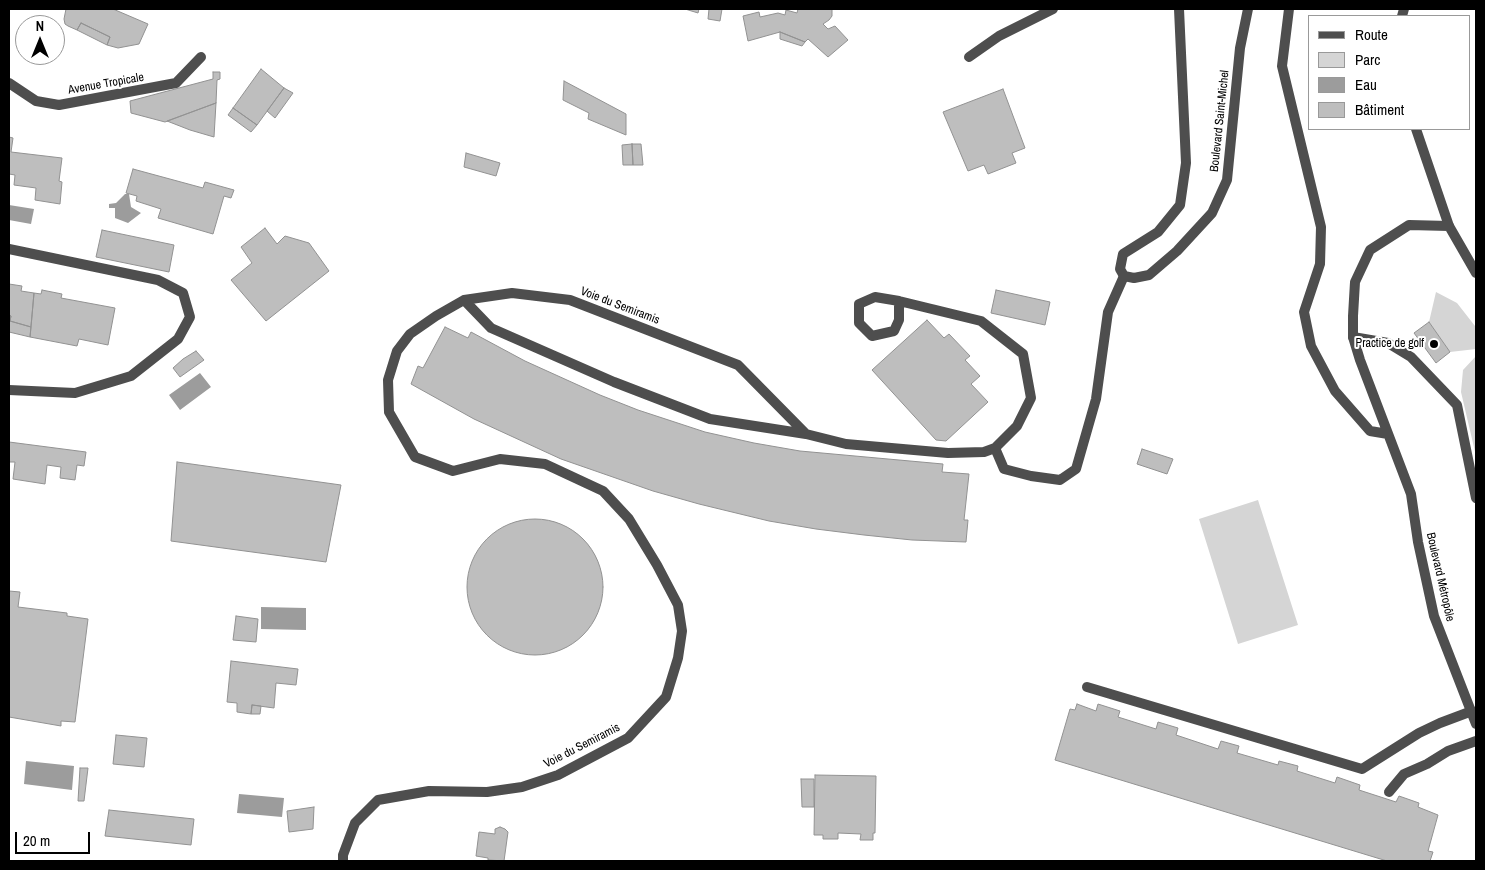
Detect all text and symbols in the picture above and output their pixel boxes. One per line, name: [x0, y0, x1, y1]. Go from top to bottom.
north arrow: [15, 15, 65, 65]
legend: [1308, 15, 1470, 130]
text: N: [36, 17, 44, 35]
text: Route: [1355, 24, 1388, 45]
text: Parc: [1355, 49, 1380, 70]
street label: Boulevard Saint-Michel: [1207, 69, 1233, 173]
street label: Avenue Tropicale: [67, 70, 145, 98]
text: Eau: [1355, 74, 1377, 95]
text: Bâtiment: [1355, 99, 1404, 120]
street label: Voie du Semiramis: [578, 284, 662, 328]
place label: Practice de golf: [1356, 337, 1424, 351]
marker: Practice de golf: [1428, 338, 1440, 350]
street label: Boulevard Métropôle: [1423, 531, 1457, 623]
street label: Voie du Semiramis: [541, 721, 623, 771]
scale bar: [18, 822, 92, 854]
text: 20 m: [23, 830, 50, 851]

